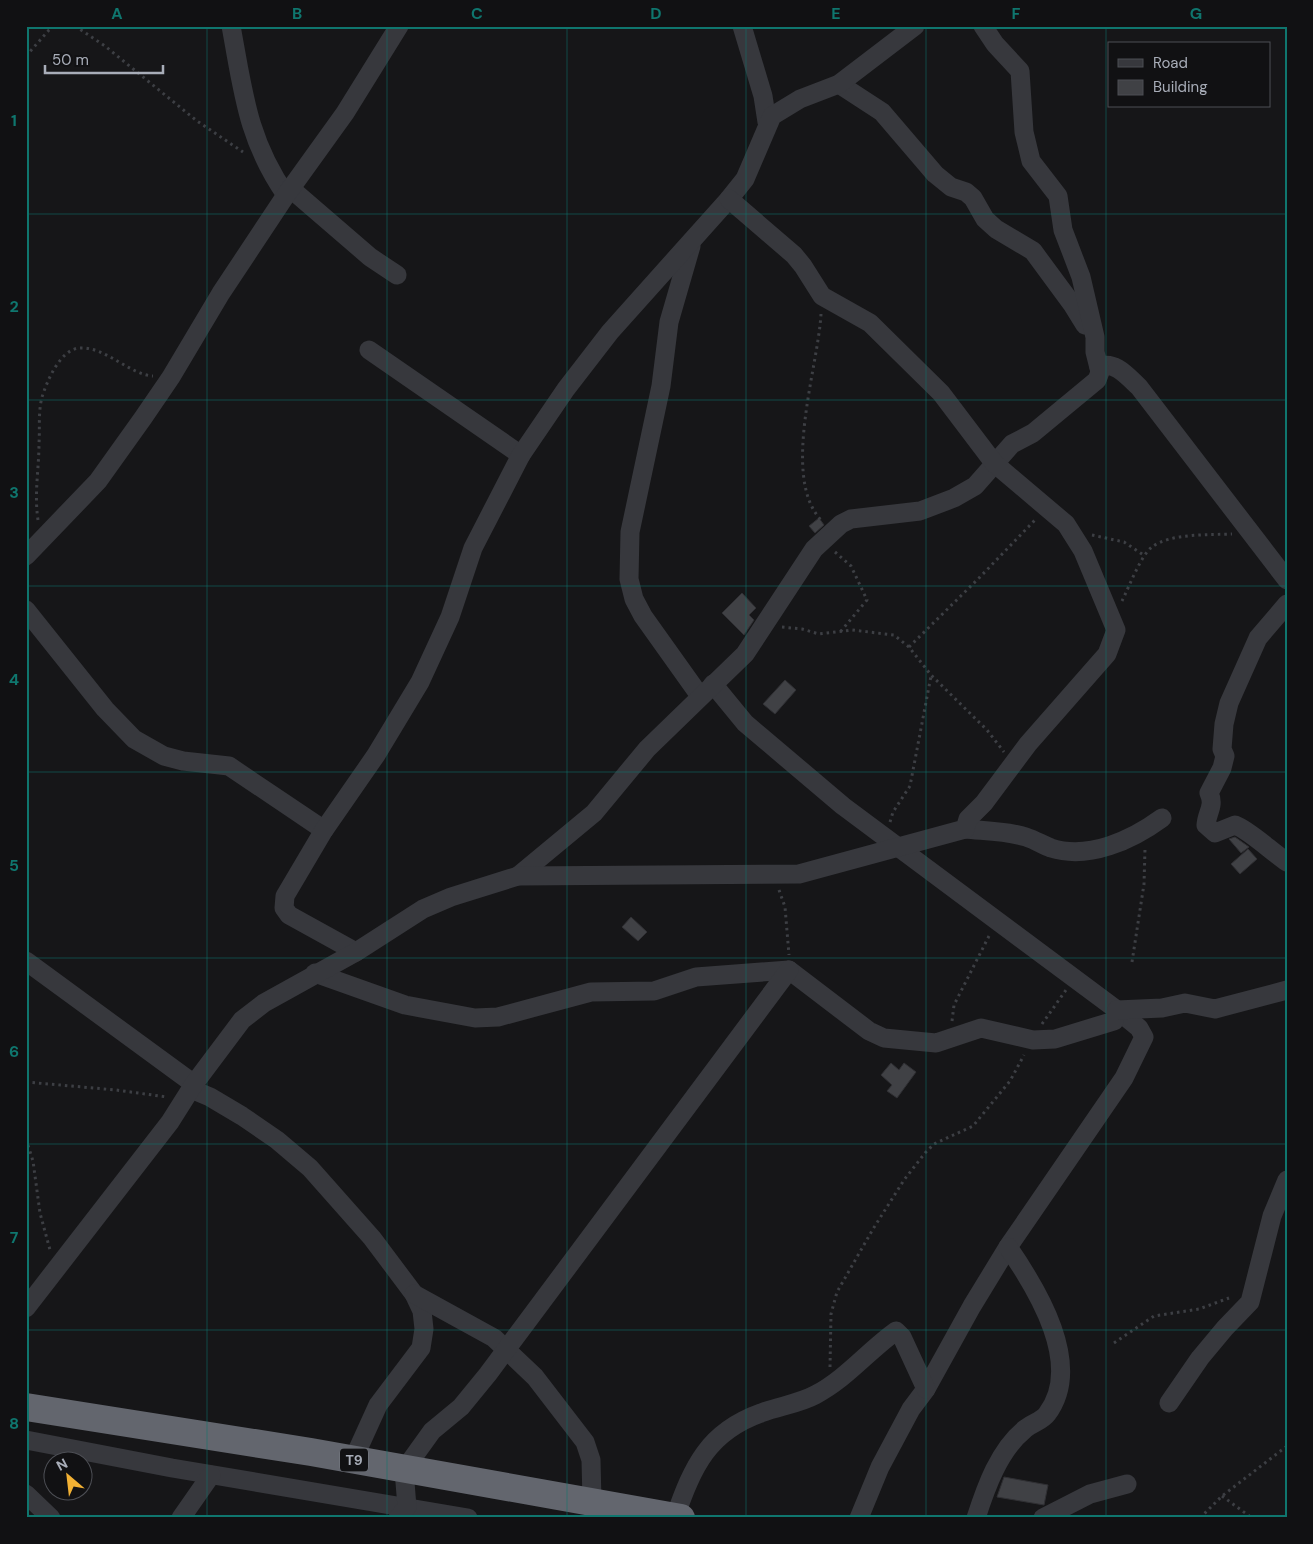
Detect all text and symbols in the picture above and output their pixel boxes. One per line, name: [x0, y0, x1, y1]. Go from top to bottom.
text: A: [111, 3, 123, 24]
text: B: [292, 3, 302, 24]
text: C: [471, 3, 483, 24]
text: D: [650, 3, 662, 24]
text: E: [831, 3, 841, 24]
text: F: [1012, 3, 1021, 24]
text: G: [1190, 3, 1202, 24]
scale bar: [45, 42, 162, 74]
legend: [1108, 42, 1270, 108]
text: 50 m: [52, 50, 89, 70]
text: Road: [1153, 53, 1188, 73]
text: Building: [1153, 77, 1208, 97]
text: 1: [11, 110, 17, 131]
text: 2: [9, 296, 19, 317]
text: 3: [9, 482, 19, 503]
text: 4: [9, 669, 19, 690]
text: 5: [9, 855, 19, 876]
text: 6: [9, 1041, 19, 1062]
text: 7: [10, 1227, 19, 1248]
text: 8: [9, 1413, 19, 1434]
road number: T9: [340, 1448, 368, 1472]
north arrow: [42, 1452, 92, 1502]
text: N: [53, 1454, 71, 1475]

